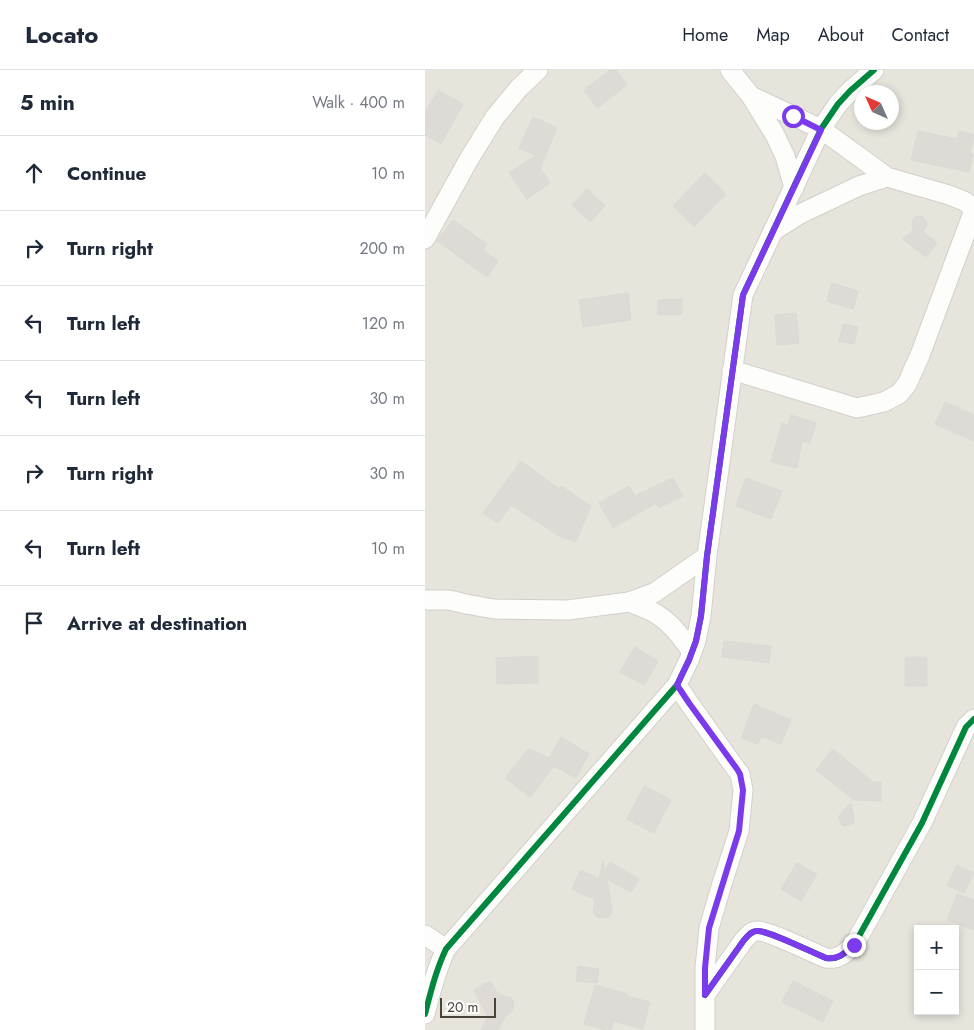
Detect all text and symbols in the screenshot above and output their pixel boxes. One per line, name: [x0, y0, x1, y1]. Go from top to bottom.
text: Locato: [25, 17, 98, 52]
text: Home: [682, 22, 728, 48]
text: Map: [756, 22, 790, 48]
text: About: [818, 22, 863, 48]
text: Contact: [891, 22, 949, 48]
north arrow: [854, 85, 899, 130]
text: 5 min: [20, 88, 75, 118]
text: Walk · 400 m: [312, 91, 405, 114]
route start: [782, 105, 805, 128]
icon: ahead: [20, 159, 48, 187]
text: Continue: [67, 160, 146, 187]
text: 10 m: [371, 162, 405, 185]
icon: right: [20, 234, 48, 262]
text: Turn right: [67, 235, 153, 262]
text: 200 m: [359, 237, 405, 260]
icon: left: [20, 309, 48, 337]
text: Turn left: [67, 310, 140, 337]
text: 120 m: [362, 312, 405, 335]
icon: left: [20, 384, 48, 412]
text: Turn left: [67, 385, 140, 412]
text: 30 m: [369, 387, 405, 410]
icon: right: [20, 459, 48, 487]
text: Turn right: [67, 460, 153, 487]
text: 30 m: [369, 462, 405, 485]
icon: left: [20, 534, 48, 562]
text: Turn left: [67, 535, 140, 562]
text: 10 m: [371, 537, 405, 560]
icon: arrive: [20, 609, 48, 637]
text: Arrive at destination: [67, 610, 247, 637]
map controls: [914, 925, 959, 1015]
button: +: [914, 925, 959, 970]
route end: [843, 934, 866, 957]
button: −: [914, 970, 959, 1015]
scale bar: [440, 995, 496, 1018]
text: 20 m: [447, 997, 479, 1017]

